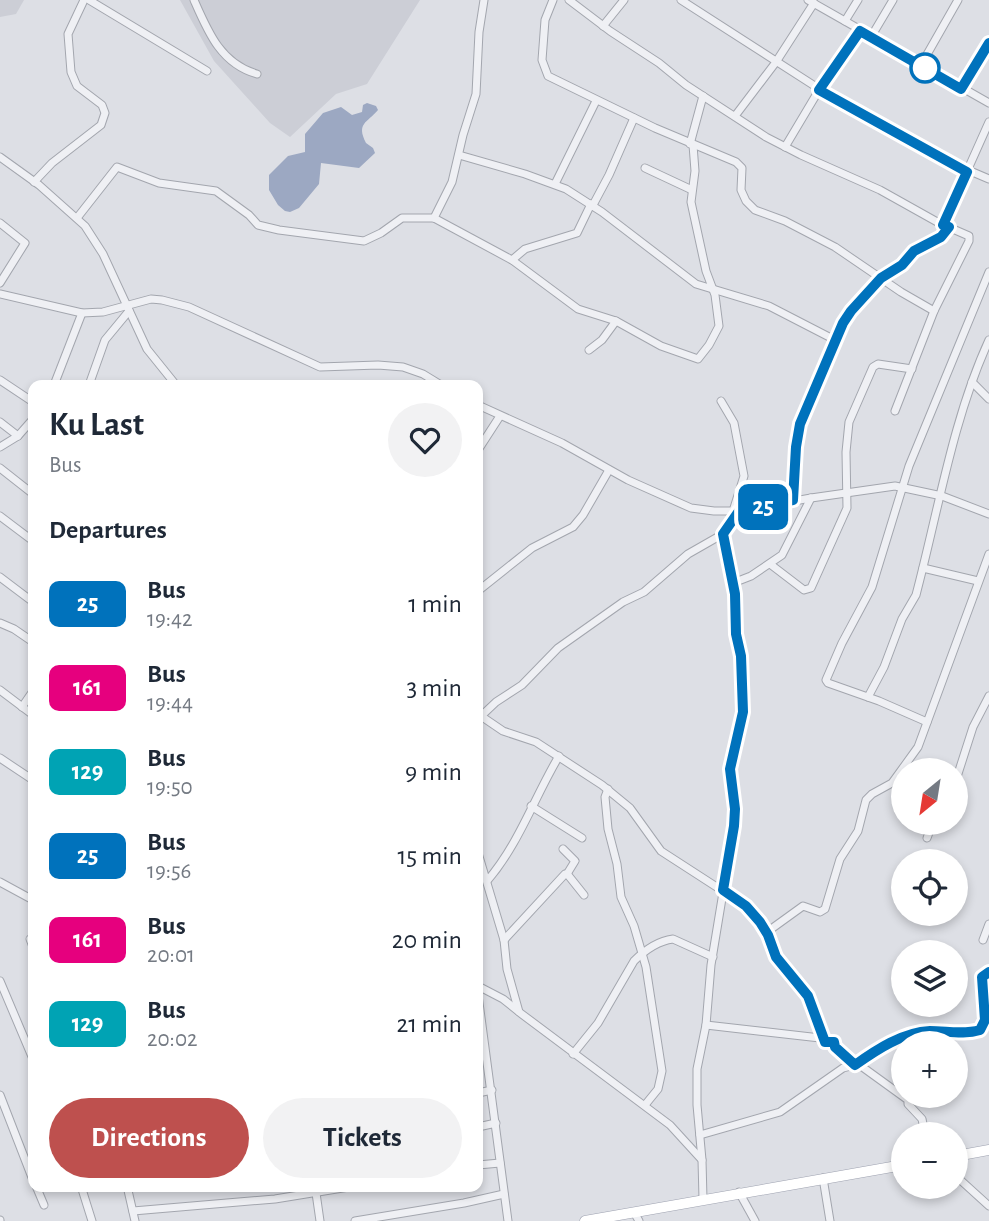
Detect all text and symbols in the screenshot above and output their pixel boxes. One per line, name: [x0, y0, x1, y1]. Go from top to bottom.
unlabelled marker: [910, 53, 940, 83]
button: heart: [388, 403, 462, 477]
text: Ku Last: [49, 409, 144, 442]
text: Bus: [49, 454, 82, 477]
line badge: 25: [732, 484, 794, 530]
text: 25: [752, 495, 774, 519]
text: Departures: [49, 517, 167, 543]
text: Bus: [147, 577, 186, 603]
text: 1 min: [408, 591, 462, 617]
text: 25: [77, 592, 98, 616]
text: 19:42: [147, 608, 193, 631]
text: Bus: [147, 661, 186, 687]
text: 3 min: [406, 675, 462, 701]
text: 161: [73, 676, 102, 700]
text: 19:44: [147, 692, 193, 715]
text: Bus: [147, 745, 186, 771]
north arrow: [891, 758, 968, 835]
map controls: [891, 758, 968, 1199]
text: 9 min: [405, 759, 462, 785]
text: 129: [72, 760, 103, 784]
text: 19:50: [147, 776, 193, 799]
text: Bus: [147, 829, 186, 855]
text: 15 min: [397, 843, 462, 869]
text: 25: [77, 844, 98, 868]
button: locate: [891, 849, 968, 926]
text: 19:56: [147, 860, 191, 883]
text: Bus: [147, 913, 186, 939]
text: 20 min: [392, 927, 462, 953]
text: 161: [73, 928, 102, 952]
button: layers: [891, 940, 968, 1017]
text: 20:01: [147, 944, 195, 967]
text: Bus: [147, 997, 186, 1023]
text: 21 min: [396, 1011, 462, 1037]
text: 129: [72, 1012, 103, 1036]
text: 20:02: [147, 1028, 198, 1051]
button: +: [891, 1031, 968, 1108]
button: Directions: [49, 1098, 249, 1178]
button: Tickets: [263, 1098, 462, 1178]
button: −: [891, 1122, 968, 1199]

